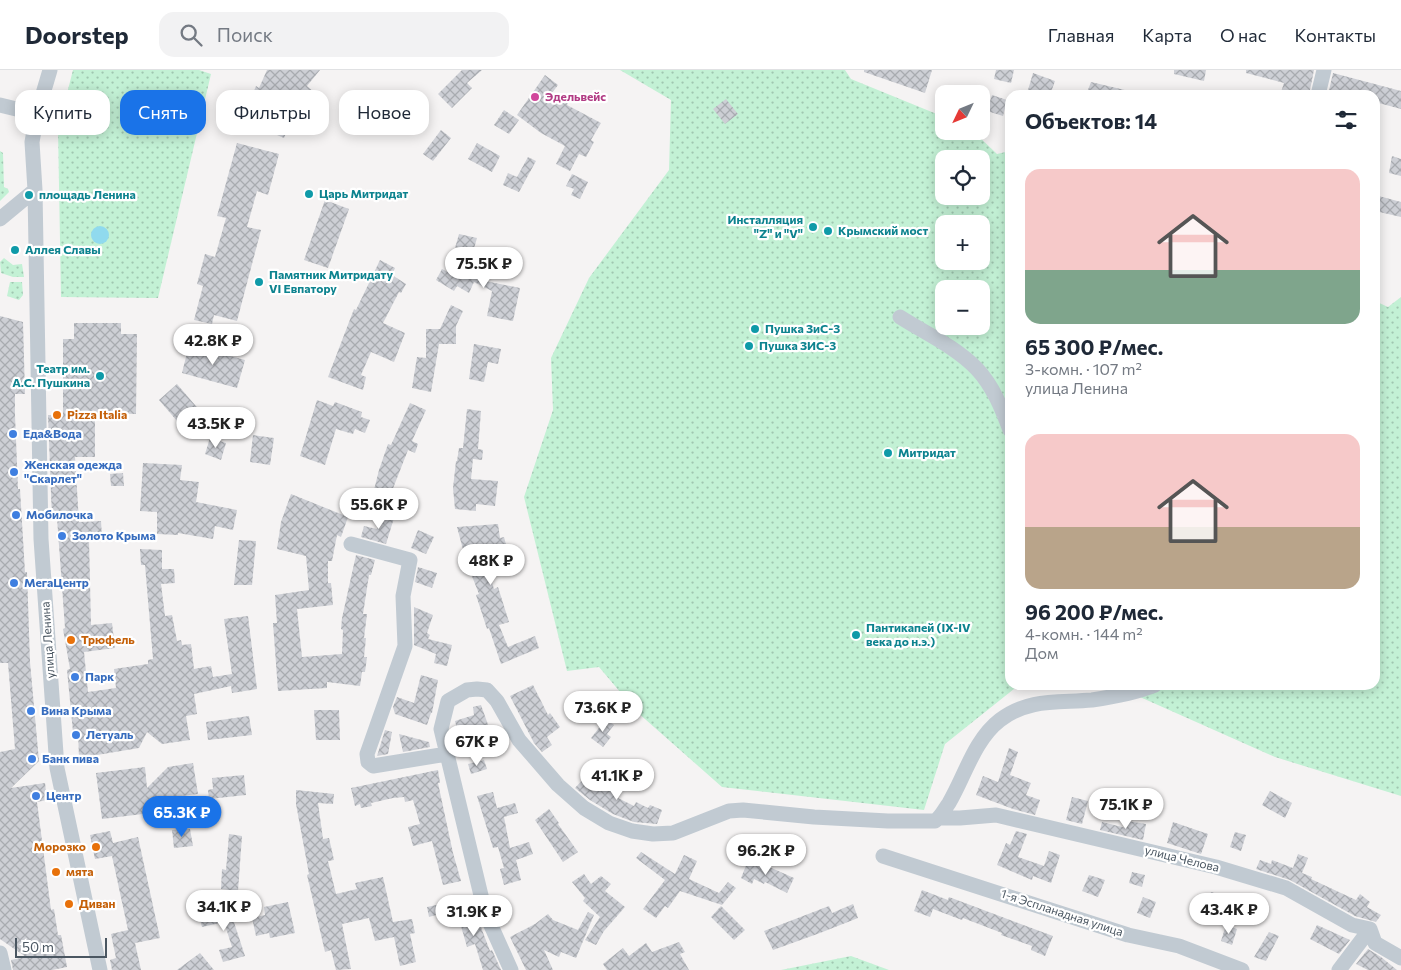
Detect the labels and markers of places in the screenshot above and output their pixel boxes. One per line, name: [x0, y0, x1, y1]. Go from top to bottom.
place label: Эдельвейс: [545, 89, 606, 103]
marker: Эдельвейс: [529, 91, 541, 103]
place label: Царь Митридат: [319, 186, 408, 200]
place label: площадь Ленина: [39, 187, 136, 201]
marker: Царь Митридат: [303, 188, 315, 200]
marker: площадь Ленина: [23, 189, 35, 201]
place label: Инсталляция "Z" и "V": [727, 212, 803, 240]
marker: Инсталляция "Z" и "V": [807, 221, 819, 233]
place label: Крымский мост: [838, 223, 928, 237]
marker: Крымский мост: [822, 225, 834, 237]
place label: Аллея Славы: [25, 242, 101, 256]
marker: Аллея Славы: [9, 244, 21, 256]
pin: 75.5K ₽: [438, 246, 530, 289]
place label: Памятник Митридату VI Евпатору: [269, 267, 393, 295]
marker: Памятник Митридату VI Евпатору: [253, 276, 265, 288]
place label: Пушка ЗиС-3: [765, 321, 840, 335]
marker: Пушка ЗиС-3: [749, 323, 761, 335]
pin: 42.8K ₽: [167, 324, 259, 366]
place label: Пушка ЗИС-3: [759, 338, 836, 352]
marker: Пушка ЗИС-3: [743, 340, 755, 352]
place label: Театр им. А.С. Пушкина: [12, 361, 90, 389]
marker: Театр им. А.С. Пушкина: [94, 370, 106, 382]
pin: 43.5K ₽: [170, 406, 262, 449]
place label: Pizza Italia: [67, 407, 127, 421]
marker: Pizza Italia: [51, 409, 63, 421]
place label: Еда&Вода: [23, 426, 82, 440]
marker: Еда&Вода: [7, 428, 19, 440]
place label: Митридат: [898, 445, 956, 459]
marker: Митридат: [882, 447, 894, 459]
place label: Женская одежда "Скарлет": [24, 457, 122, 485]
marker: Женская одежда "Скарлет": [8, 466, 20, 478]
pin: 55.6K ₽: [333, 488, 425, 530]
place label: Мобилочка: [26, 507, 93, 521]
marker: Мобилочка: [10, 509, 22, 521]
place label: Золото Крыма: [72, 528, 156, 542]
marker: Золото Крыма: [56, 530, 68, 542]
pin: 48K ₽: [456, 544, 526, 586]
place label: МегаЦентр: [24, 575, 89, 589]
marker: МегаЦентр: [8, 577, 20, 589]
place label: Пантикапей (IX-IV века до н.э.): [866, 620, 971, 648]
marker: Пантикапей (IX-IV века до н.э.): [850, 629, 862, 641]
place label: Трюфель: [81, 632, 135, 646]
marker: Трюфель: [65, 634, 77, 646]
place label: Парк: [85, 669, 114, 683]
marker: Парк: [69, 671, 81, 683]
pin: 73.6K ₽: [557, 690, 649, 733]
place label: Вина Крыма: [41, 703, 111, 717]
marker: Вина Крыма: [25, 705, 37, 717]
pin: 67K ₽: [442, 724, 512, 767]
place label: Летуаль: [86, 727, 134, 741]
marker: Летуаль: [70, 729, 82, 741]
place label: Банк пива: [42, 751, 99, 765]
marker: Банк пива: [26, 753, 38, 765]
pin: 41.1K ₽: [571, 758, 663, 801]
place label: Центр: [46, 788, 81, 802]
pin: 75.1K ₽: [1080, 788, 1172, 830]
marker: Центр: [30, 790, 42, 802]
pin: 65.3K ₽: [136, 796, 228, 838]
pin: 96.2K ₽: [720, 834, 812, 876]
place label: Морозко: [34, 839, 86, 853]
marker: Морозко: [90, 841, 102, 853]
place label: мята: [66, 864, 94, 878]
marker: мята: [50, 866, 62, 878]
pin: 34.1K ₽: [178, 890, 270, 932]
pin: 43.4K ₽: [1183, 892, 1275, 935]
pin: 31.9K ₽: [428, 894, 520, 937]
place label: Диван: [79, 896, 115, 910]
marker: Диван: [63, 898, 75, 910]

